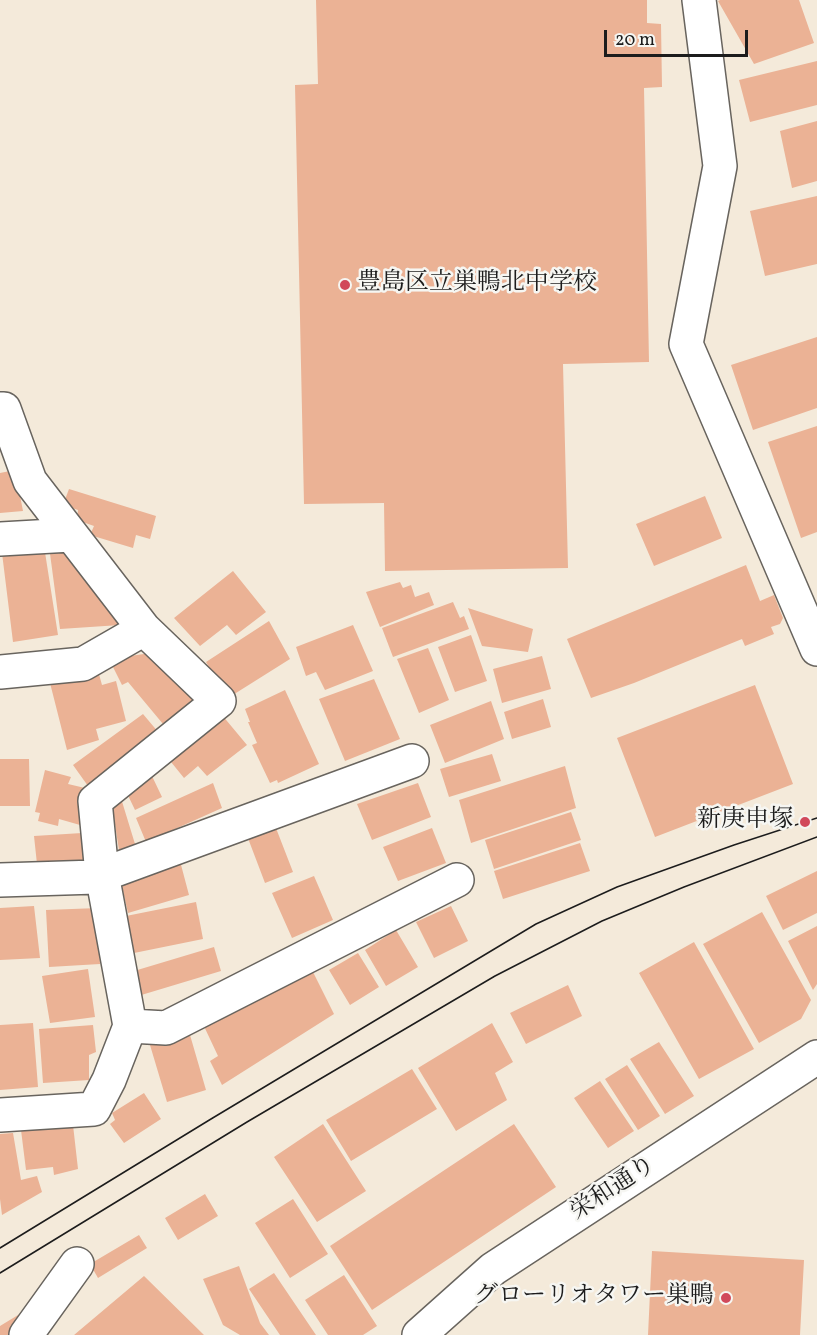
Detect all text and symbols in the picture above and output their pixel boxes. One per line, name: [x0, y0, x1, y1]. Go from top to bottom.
scale bar: [607, 18, 751, 56]
text: 20 m: [615, 28, 655, 53]
place label: 豊島区立巣鴨北中学校: [357, 271, 597, 299]
marker: 豊島区立巣鴨北中学校: [338, 278, 352, 292]
place label: 新庚申塚: [697, 808, 793, 836]
marker: 新庚申塚: [798, 815, 812, 829]
street label: 栄和通り: [566, 1152, 662, 1228]
place label: グローリオタワー巣鴨: [474, 1284, 714, 1312]
marker: グローリオタワー巣鴨: [719, 1291, 733, 1305]

